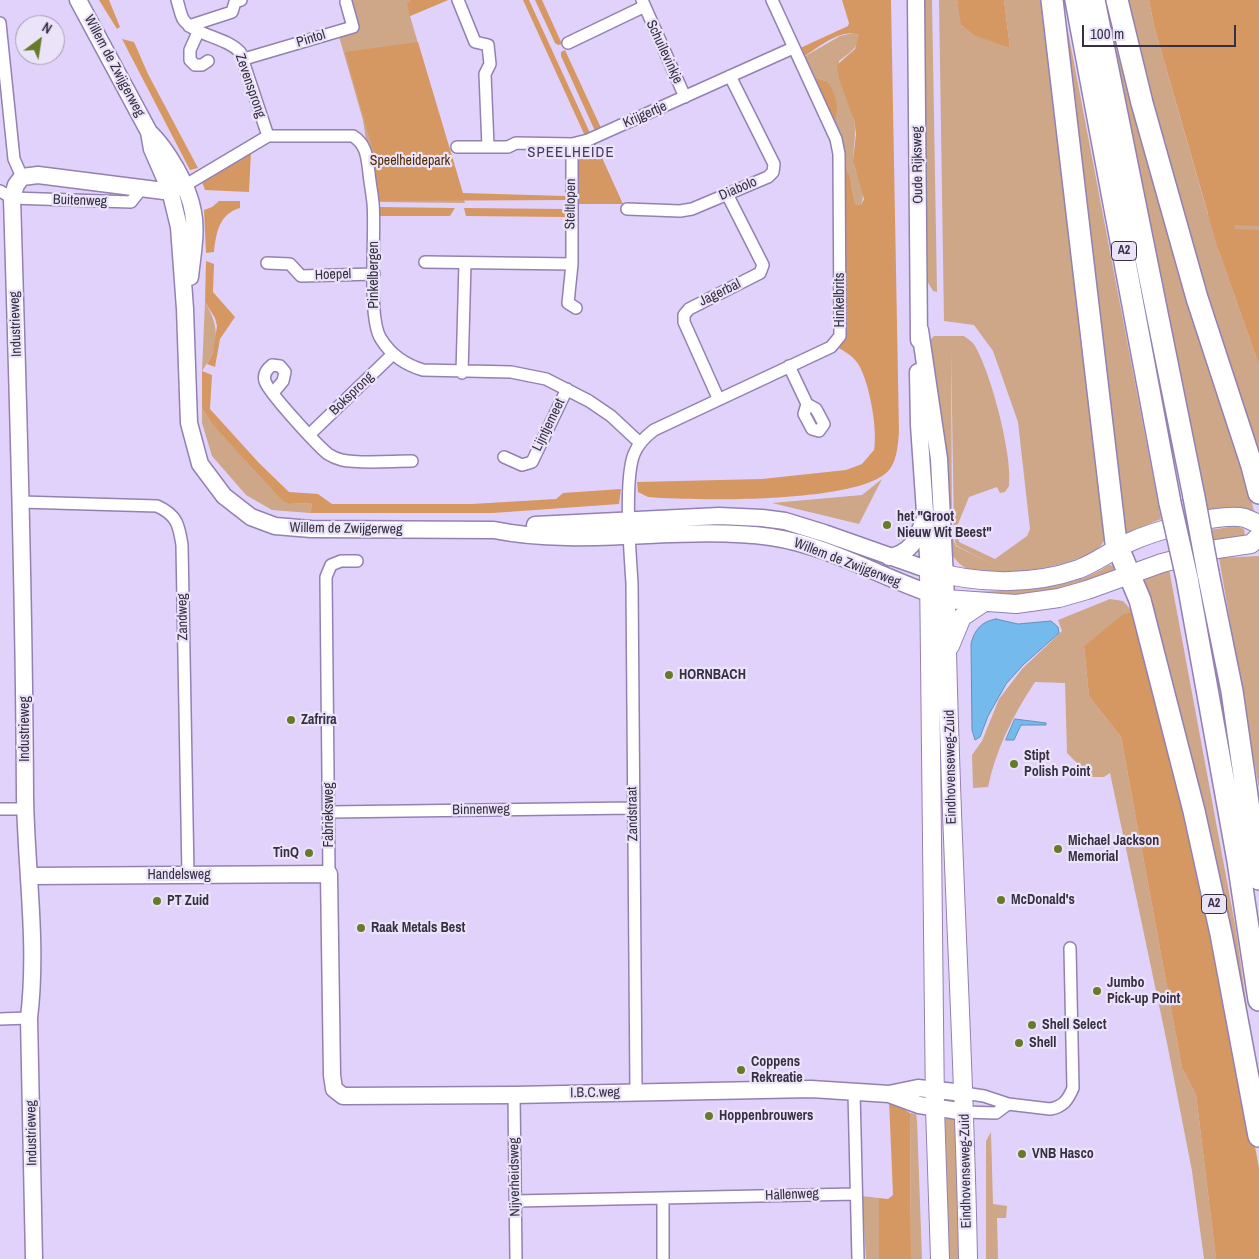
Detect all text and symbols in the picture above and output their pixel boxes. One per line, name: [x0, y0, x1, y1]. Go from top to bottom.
street label: Willem de Zwijgerweg: [80, 12, 148, 120]
north arrow: [15, 15, 65, 65]
scale bar: [1084, 15, 1238, 47]
text: N: [39, 18, 55, 38]
street label: Schuilevinkje: [642, 18, 686, 86]
text: 100 m: [1090, 23, 1124, 44]
street label: Pintol: [295, 27, 327, 51]
street label: Zevensprong: [231, 52, 269, 120]
street label: Krijgertje: [621, 98, 669, 132]
street label: Oude Rijksweg: [909, 126, 927, 204]
district label: SPEELHEIDE: [526, 144, 616, 162]
park label: Speelheidepark: [370, 153, 450, 169]
street label: Diabolo: [717, 174, 759, 204]
street label: Steltlopen: [562, 178, 580, 230]
street label: Buitenweg: [53, 192, 107, 210]
street label: Pinkelbergen: [366, 241, 382, 309]
road number: A2: [1112, 242, 1136, 260]
street label: Hoepel: [315, 266, 351, 284]
street label: Hinkelbrits: [832, 273, 848, 327]
street label: Jagerbal: [697, 276, 743, 310]
street label: Industrieweg: [6, 291, 26, 357]
street label: Boksprong: [326, 369, 378, 419]
street label: Lijntjemeet: [529, 396, 569, 454]
place label: het "Groot Nieuw Wit Beest": [897, 509, 992, 542]
marker: het "Groot Nieuw Wit Beest": [881, 519, 893, 531]
street label: Willem de Zwijgerweg: [289, 520, 403, 538]
street label: Willem de Zwijgerweg: [791, 535, 903, 591]
street label: Zandweg: [174, 593, 192, 641]
place label: HORNBACH: [679, 667, 746, 683]
marker: HORNBACH: [663, 669, 675, 681]
street label: Industrieweg: [17, 696, 33, 762]
street label: Eindhovenseweg-Zuid: [942, 709, 960, 825]
place label: Zafrira: [301, 712, 337, 728]
marker: Zafrira: [285, 714, 297, 726]
place label: Stipt Polish Point: [1024, 748, 1090, 780]
marker: Stipt Polish Point: [1008, 758, 1020, 770]
street label: Fabrieksweg: [321, 782, 337, 848]
street label: Zandstraat: [624, 786, 642, 842]
street label: Binnenweg: [452, 801, 510, 819]
place label: Michael Jackson Memorial: [1068, 833, 1159, 866]
marker: Michael Jackson Memorial: [1052, 843, 1064, 855]
place label: TinQ: [273, 845, 299, 861]
marker: TinQ: [303, 847, 315, 859]
street label: Handelsweg: [147, 867, 211, 883]
place label: McDonald's: [1011, 892, 1075, 908]
place label: PT Zuid: [167, 893, 209, 909]
marker: McDonald's: [995, 894, 1007, 906]
road number: A2: [1202, 894, 1226, 914]
marker: PT Zuid: [151, 895, 163, 907]
place label: Raak Metals Best: [371, 920, 465, 936]
marker: Raak Metals Best: [355, 922, 367, 934]
place label: Jumbo Pick-up Point: [1107, 975, 1180, 1008]
marker: Jumbo Pick-up Point: [1091, 985, 1103, 997]
place label: Shell Select: [1042, 1017, 1106, 1033]
marker: Shell Select: [1026, 1019, 1038, 1031]
place label: Shell: [1029, 1035, 1056, 1051]
marker: Shell: [1013, 1037, 1025, 1049]
place label: Coppens Rekreatie: [751, 1054, 803, 1086]
marker: Coppens Rekreatie: [735, 1064, 747, 1076]
street label: I.B.C.weg: [570, 1084, 620, 1102]
street label: Industrieweg: [23, 1100, 41, 1166]
place label: Hoppenbrouwers: [719, 1108, 813, 1124]
marker: Hoppenbrouwers: [703, 1110, 715, 1122]
street label: Eindhovenseweg-Zuid: [957, 1113, 975, 1229]
street label: Nijverheidsweg: [506, 1137, 524, 1217]
place label: VNB Hasco: [1032, 1146, 1094, 1162]
marker: VNB Hasco: [1016, 1148, 1028, 1160]
street label: Hallenweg: [765, 1186, 819, 1204]

